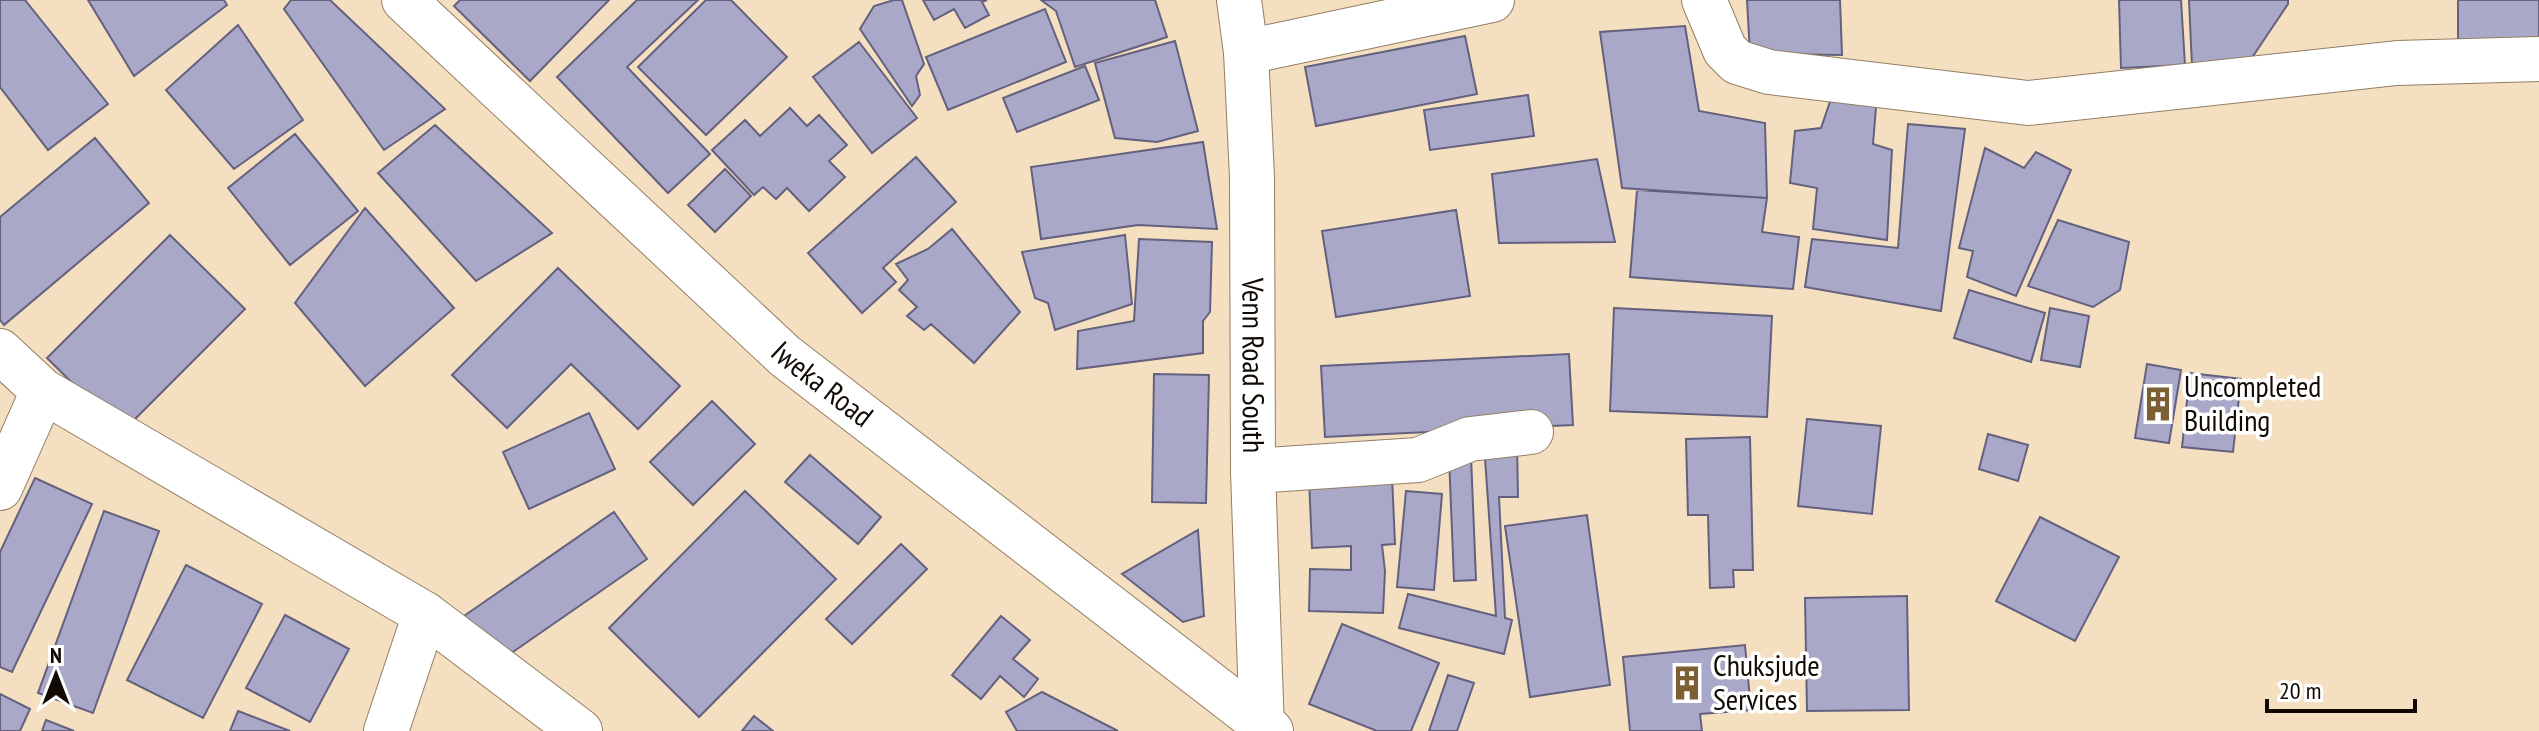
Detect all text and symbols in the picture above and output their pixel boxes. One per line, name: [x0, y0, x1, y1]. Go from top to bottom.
street label: Venn Road South: [1234, 277, 1274, 453]
street label: Iweka Road: [764, 332, 881, 435]
place label: Uncompleted Building: [2184, 366, 2321, 439]
building icon: Uncompleted Building: [2139, 385, 2177, 423]
north arrow: [16, 635, 96, 715]
text: N: [50, 641, 62, 669]
place label: Chuksjude Services: [1713, 645, 1820, 718]
scale bar: [2267, 663, 2415, 713]
building icon: Chuksjude Services: [1668, 664, 1706, 702]
text: 20 m: [2279, 675, 2321, 706]

